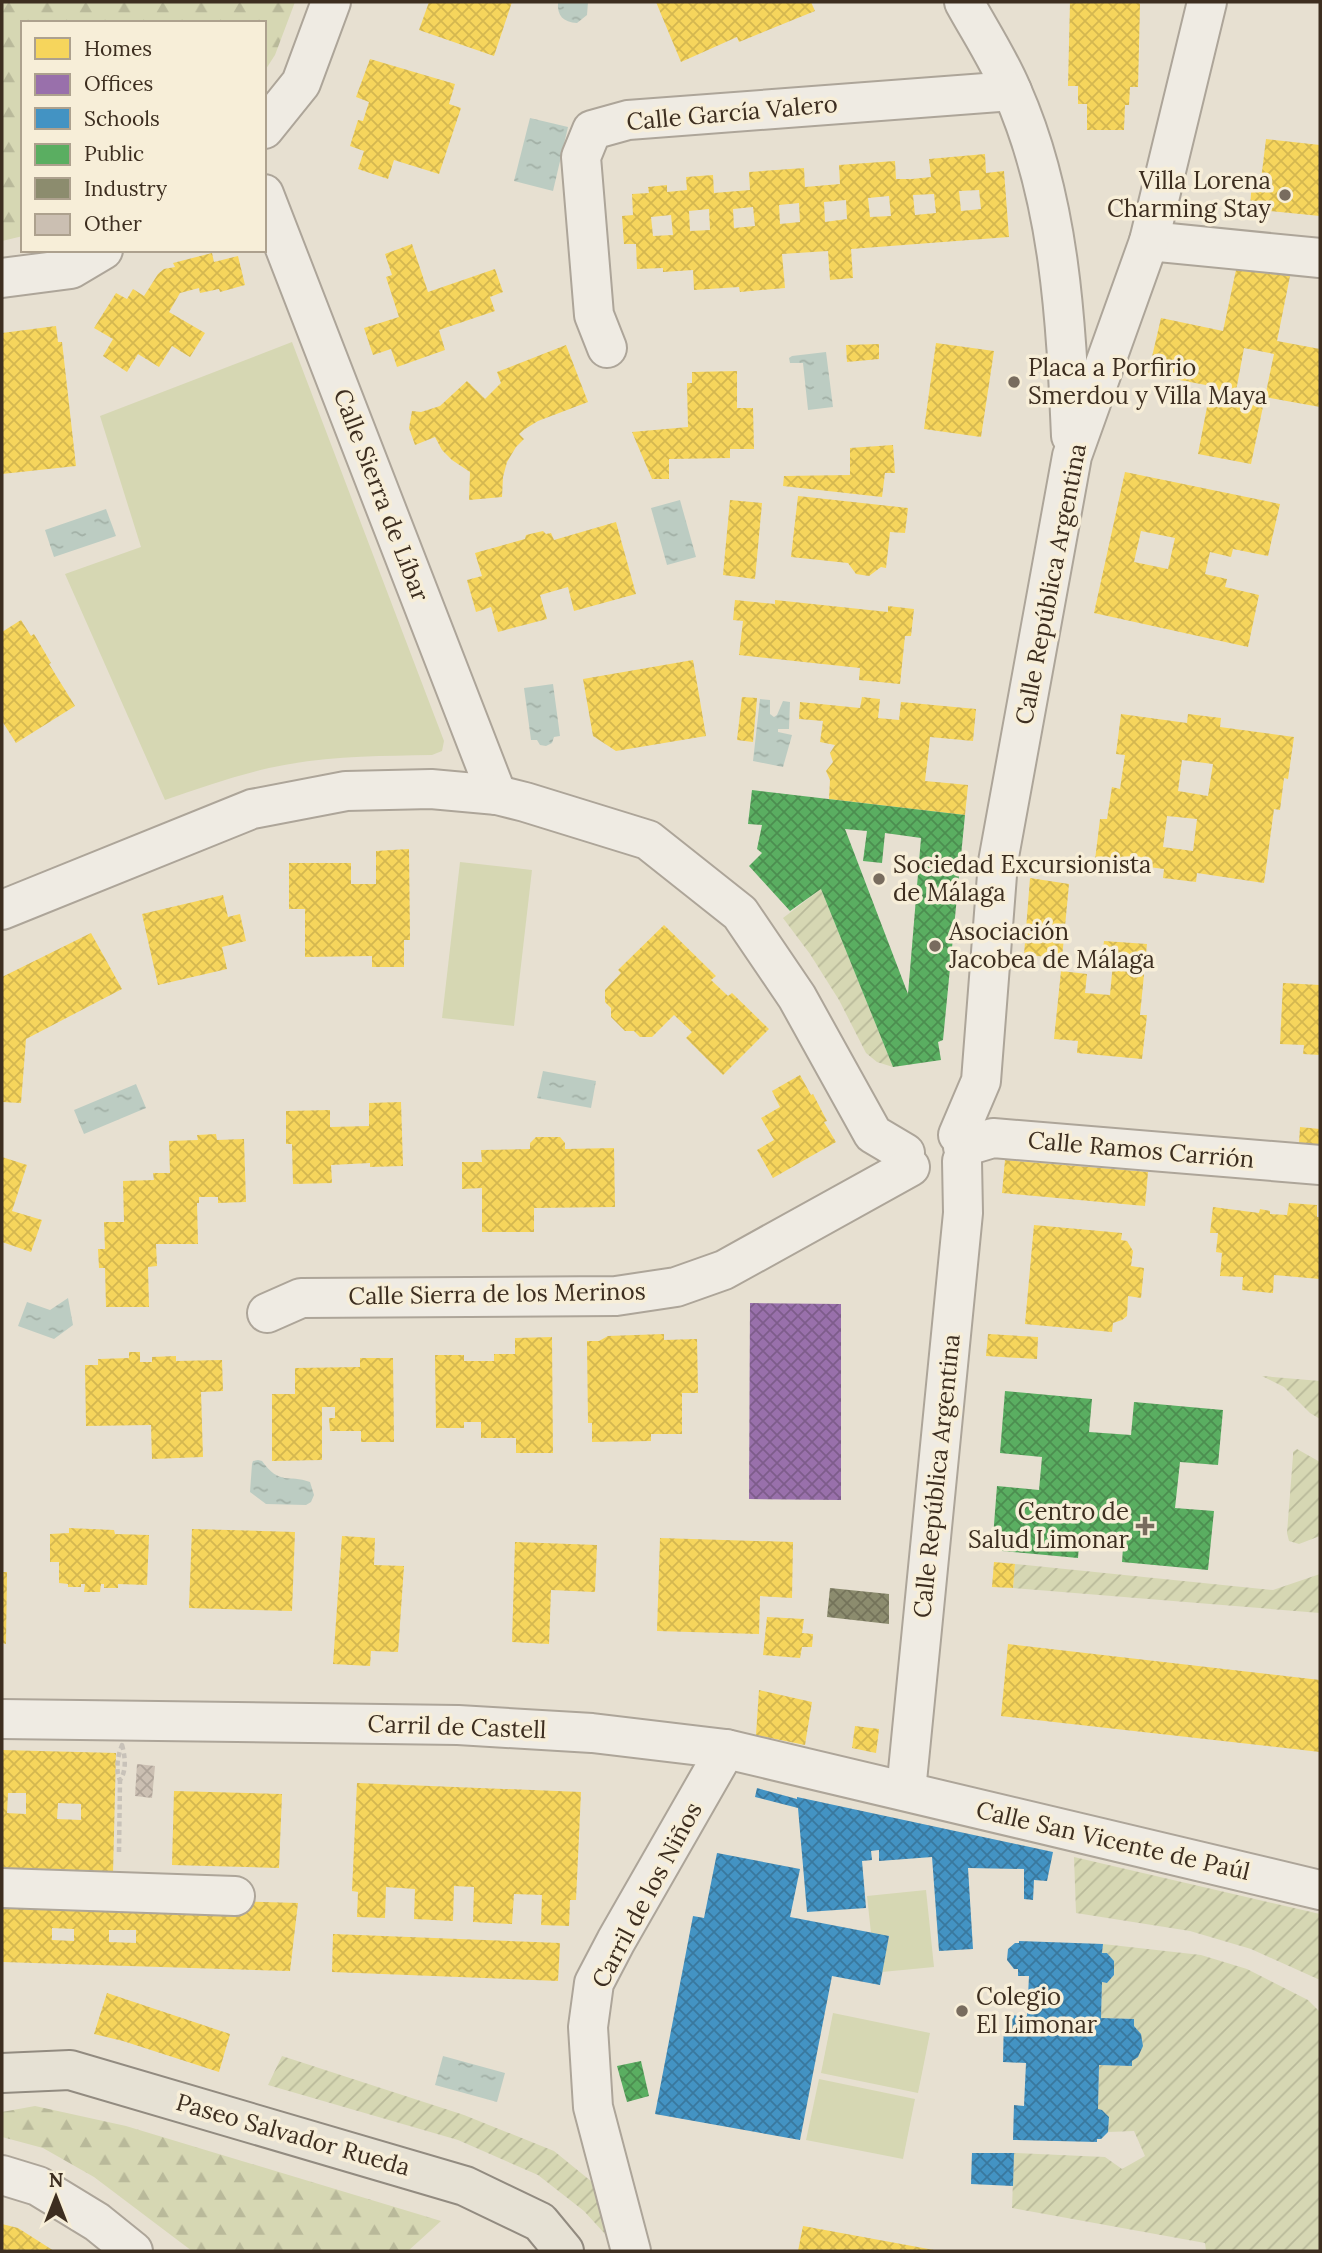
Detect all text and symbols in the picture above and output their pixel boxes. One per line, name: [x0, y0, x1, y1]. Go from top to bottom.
legend: [21, 21, 266, 252]
text: Homes: [84, 35, 152, 62]
text: Offices: [84, 70, 153, 97]
street label: Calle García Valero: [625, 88, 839, 137]
text: Schools: [84, 105, 160, 132]
text: Public: [84, 140, 144, 167]
place label: Villa Lorena Charming Stay: [1107, 165, 1271, 224]
text: Industry: [84, 175, 167, 202]
marker: Villa Lorena Charming Stay: [1277, 187, 1293, 203]
text: Other: [84, 210, 142, 237]
place label: Placa a Porfirio Smerdou y Villa Maya: [1028, 352, 1267, 411]
marker: Placa a Porfirio Smerdou y Villa Maya: [1006, 374, 1022, 390]
street label: Calle Sierra de Líbar: [327, 384, 436, 606]
street label: Calle República Argentina: [1008, 441, 1093, 727]
place label: Sociedad Excursionista de Málaga: [893, 849, 1151, 908]
marker: Sociedad Excursionista de Málaga: [871, 871, 887, 887]
place label: Asociación Jacobea de Málaga: [948, 916, 1155, 975]
marker: Asociación Jacobea de Málaga: [927, 938, 943, 954]
street label: Calle Ramos Carrión: [1027, 1124, 1256, 1175]
street label: Calle Sierra de los Merinos: [348, 1275, 646, 1312]
street label: Calle República Argentina: [906, 1332, 967, 1620]
place label: Centro de Salud Limonar: [968, 1496, 1130, 1555]
marker: Centro de Salud Limonar: [1135, 1516, 1155, 1536]
street label: Carril de Castell: [367, 1708, 547, 1745]
street label: Calle San Vicente de Paúl: [973, 1794, 1253, 1887]
street label: Carril de los Niños: [585, 1797, 709, 1993]
place label: Colegio El Limonar: [976, 1981, 1098, 2040]
marker: Colegio El Limonar: [954, 2003, 970, 2019]
street label: Paseo Salvador Rueda: [173, 2086, 414, 2183]
north arrow: [21, 2162, 91, 2232]
text: N: [49, 2168, 64, 2192]

